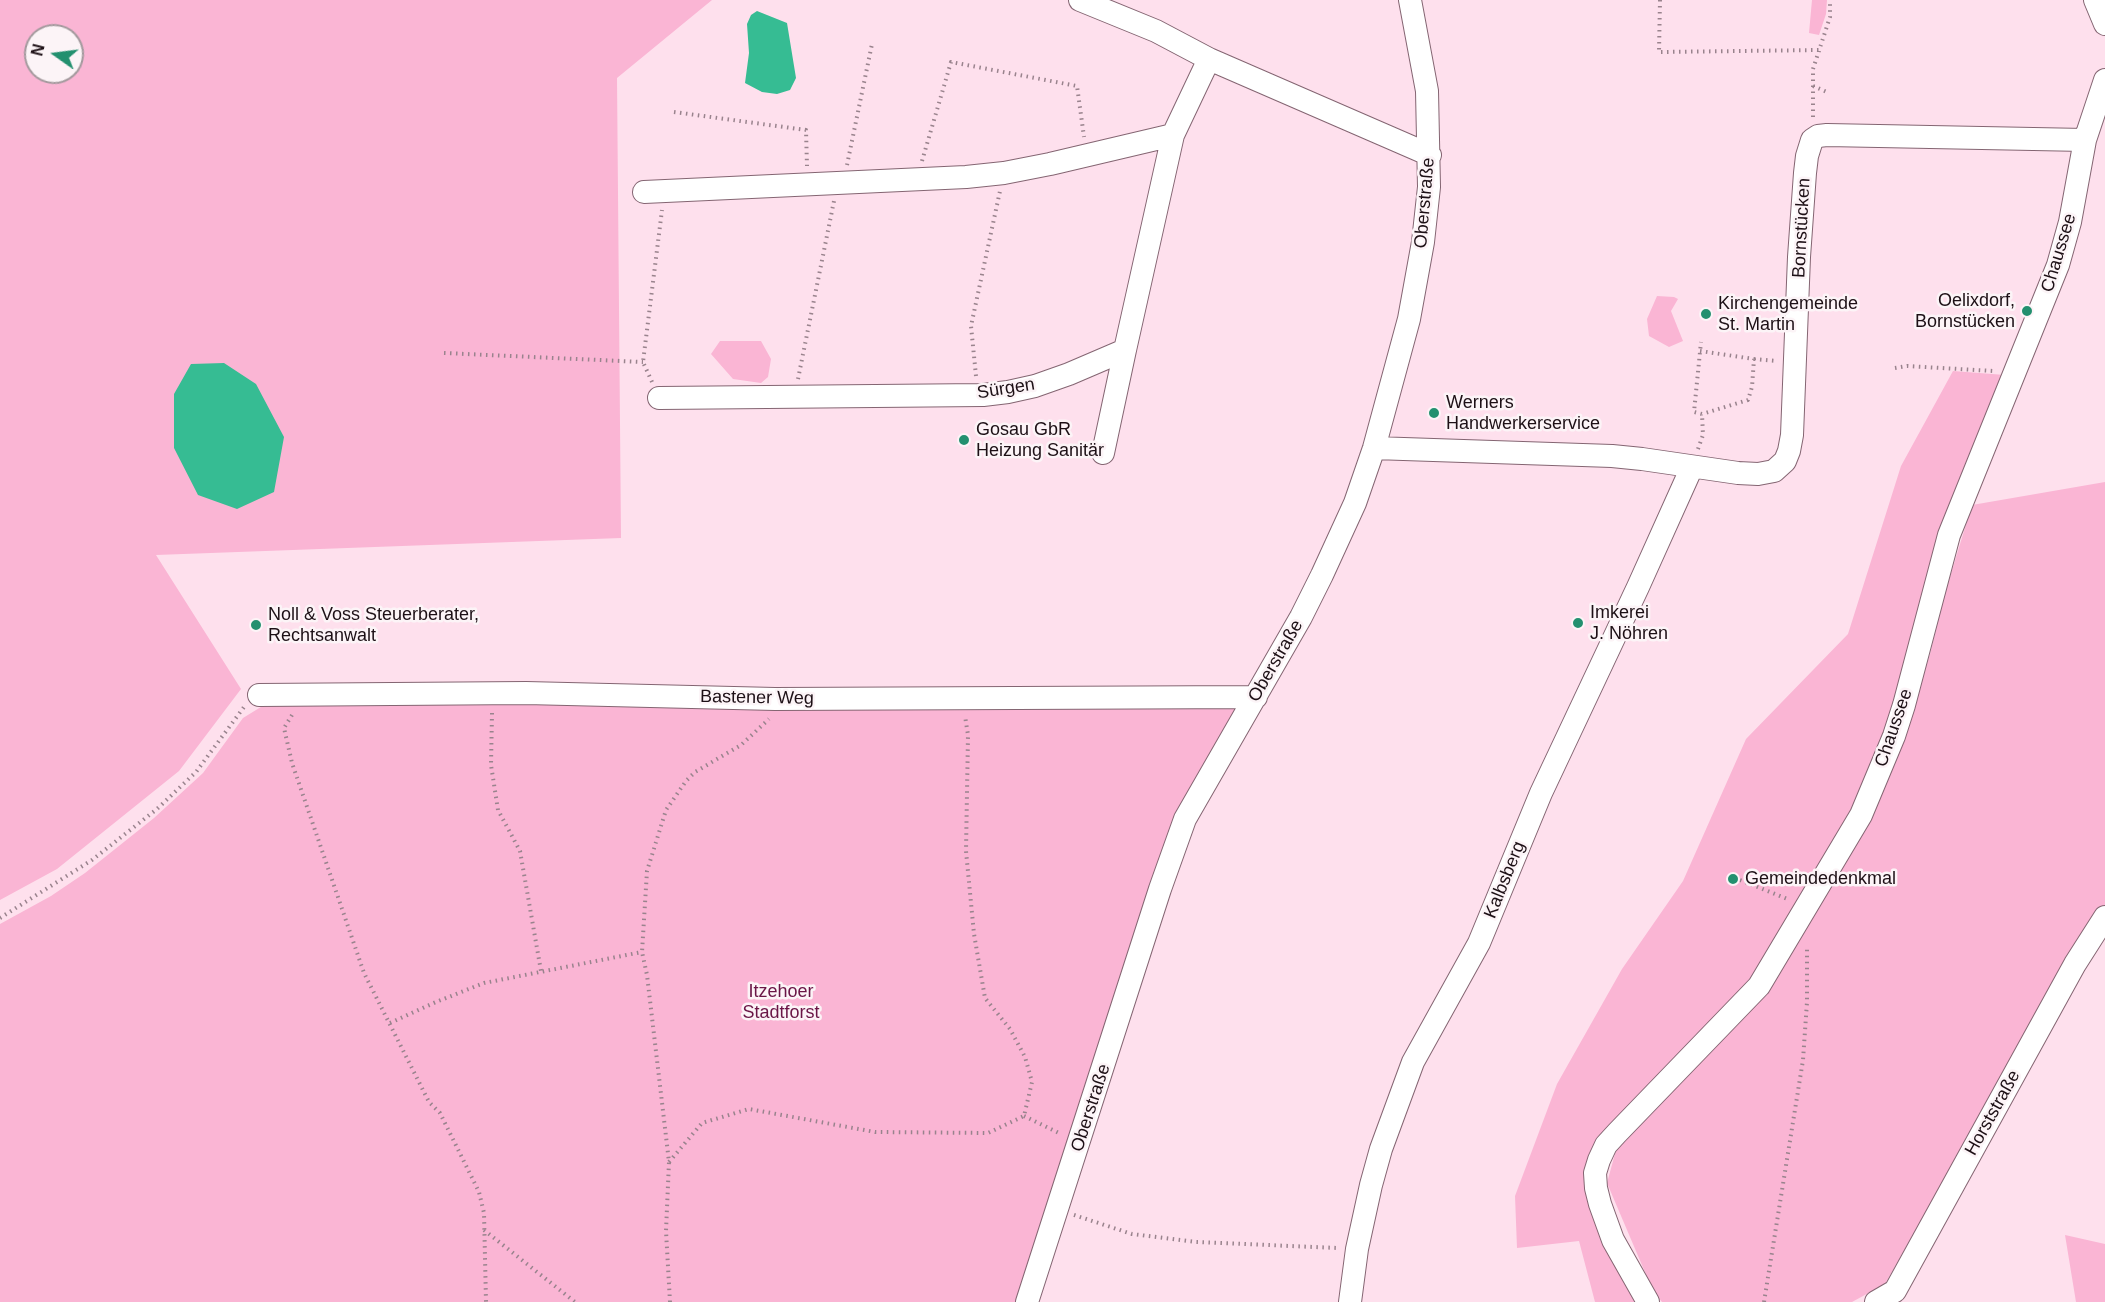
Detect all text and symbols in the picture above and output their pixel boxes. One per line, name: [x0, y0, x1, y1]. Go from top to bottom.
north arrow: [24, 24, 84, 84]
text: N: [28, 42, 48, 58]
street label: Oberstraße: [1410, 157, 1440, 249]
street label: Bornstücken: [1789, 177, 1815, 279]
street label: Chaussee: [2037, 211, 2081, 295]
place label: Oelixdorf, Bornstücken: [1915, 290, 2015, 332]
place label: Kirchengemeinde St. Martin: [1718, 293, 1858, 336]
marker: Oelixdorf, Bornstücken: [2020, 304, 2034, 318]
marker: Kirchengemeinde St. Martin: [1699, 307, 1713, 321]
street label: Sürgen: [976, 374, 1036, 404]
place label: Werners Handwerkerservice: [1446, 392, 1600, 434]
marker: Werners Handwerkerservice: [1427, 406, 1441, 420]
place label: Gosau GbR Heizung Sanitär: [976, 419, 1104, 462]
marker: Gosau GbR Heizung Sanitär: [957, 433, 971, 447]
place label: Imkerei J. Nöhren: [1590, 602, 1668, 644]
place label: Noll & Voss Steuerberater, Rechtsanwalt: [268, 604, 479, 646]
street label: Oberstraße: [1244, 616, 1308, 706]
marker: Imkerei J. Nöhren: [1571, 616, 1585, 630]
marker: Noll & Voss Steuerberater, Rechtsanwalt: [249, 618, 263, 632]
street label: Bastener Weg: [700, 686, 814, 710]
street label: Chaussee: [1871, 686, 1917, 770]
street label: Kalbsberg: [1480, 838, 1530, 922]
place label: Gemeindedenkmal: [1745, 868, 1896, 890]
marker: Gemeindedenkmal: [1726, 872, 1740, 886]
park label: Itzehoer Stadtforst: [742, 981, 820, 1024]
street label: Oberstraße: [1067, 1061, 1115, 1155]
street label: Horststraße: [1961, 1067, 2025, 1159]

